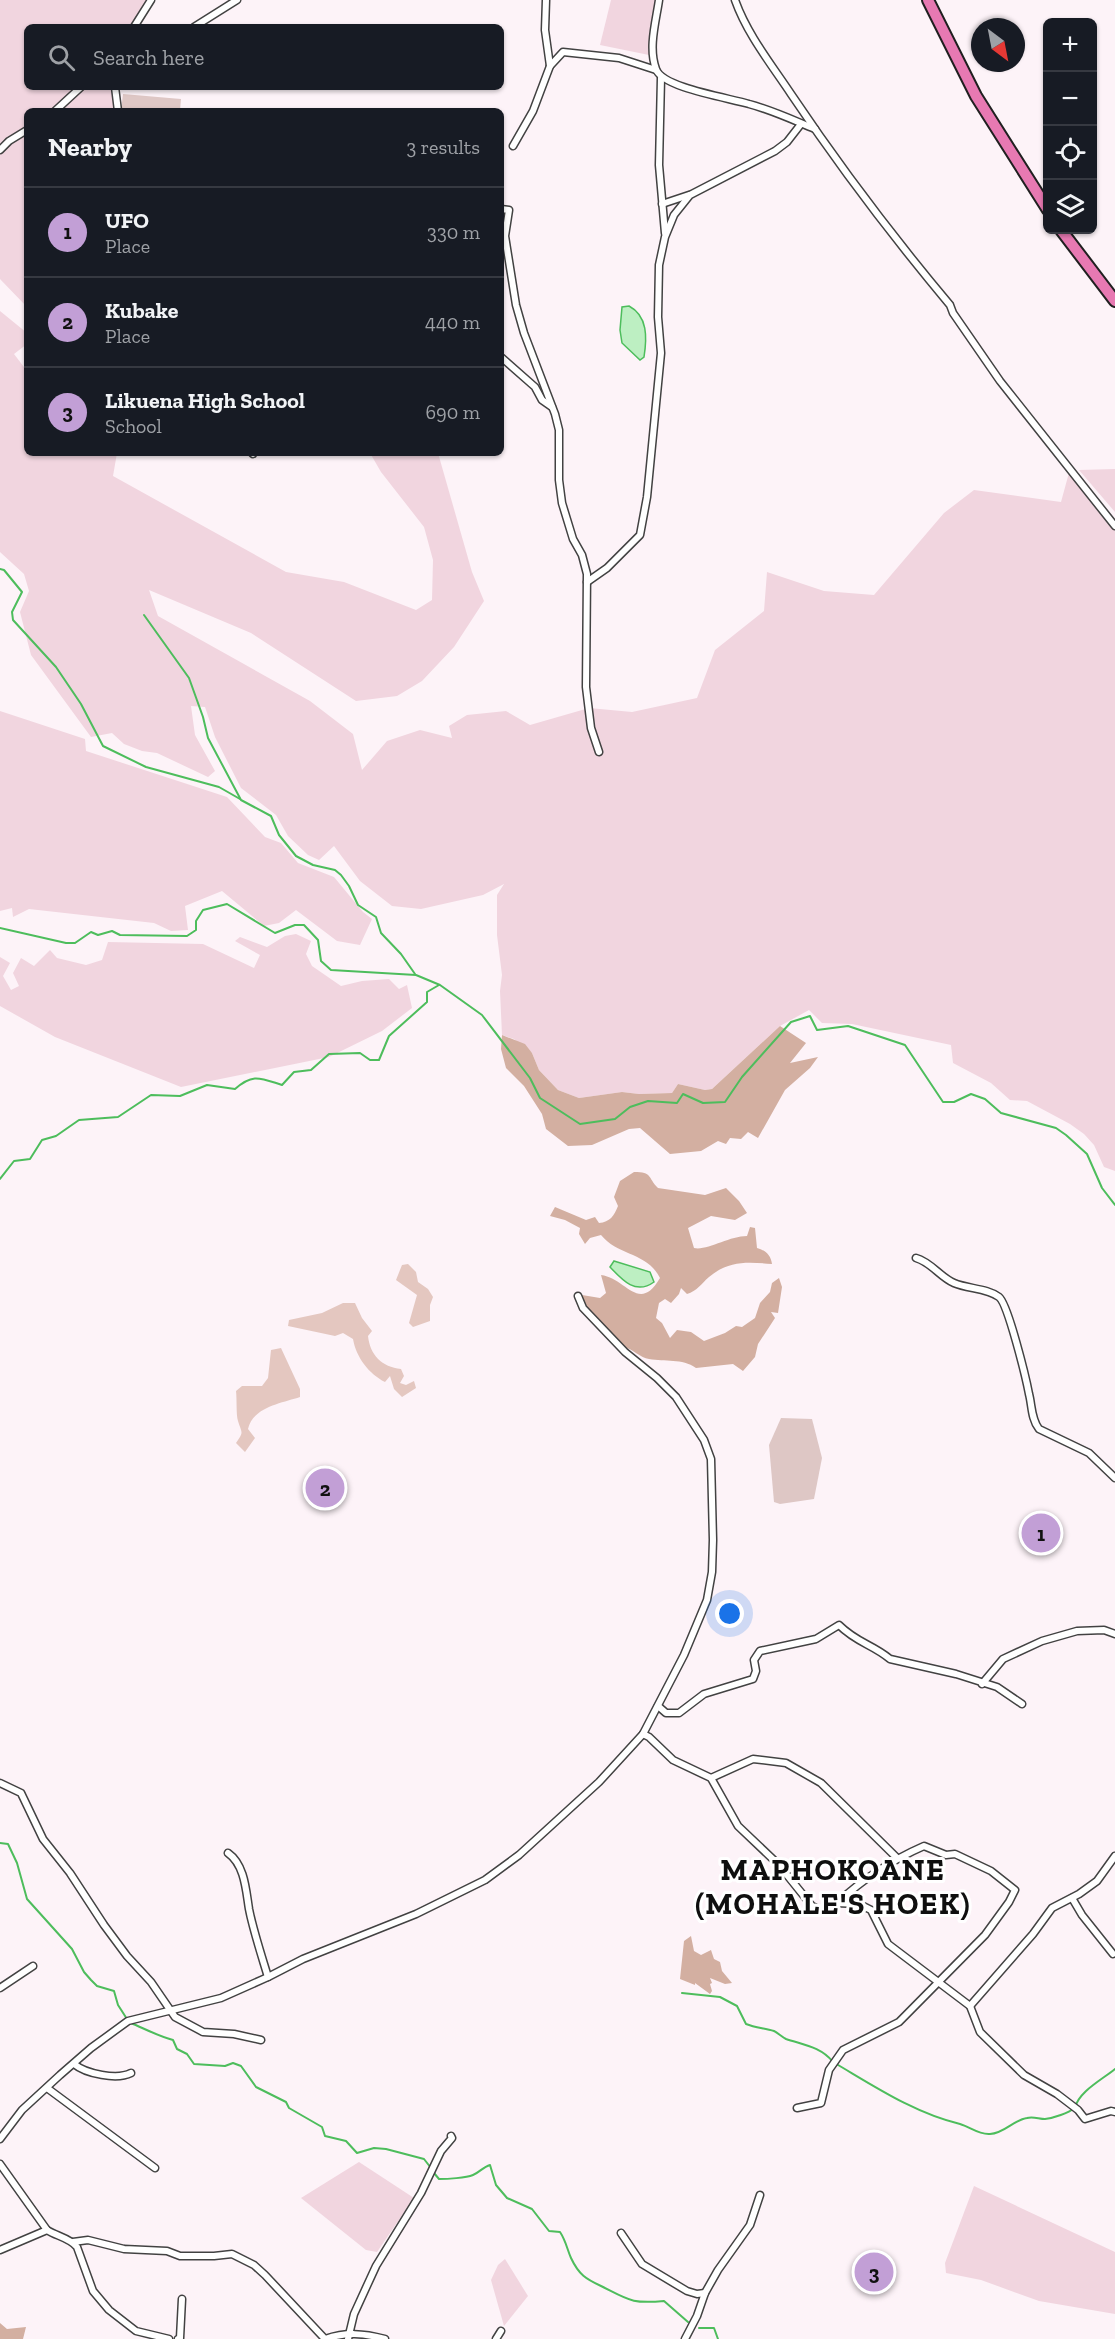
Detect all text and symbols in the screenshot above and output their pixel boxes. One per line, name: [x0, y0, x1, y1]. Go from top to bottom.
north arrow: [971, 18, 1025, 72]
map controls: [1043, 18, 1097, 234]
button: +: [1043, 18, 1097, 72]
search box: [24, 24, 504, 90]
icon: search: [45, 41, 78, 74]
text: Search here: [93, 44, 204, 71]
button: −: [1043, 72, 1097, 126]
button: locate: [1043, 126, 1097, 180]
text: Nearby: [48, 131, 132, 163]
text: 3 results: [406, 135, 480, 159]
button: layers: [1043, 180, 1097, 234]
text: UFO: [105, 207, 149, 234]
text: 1: [63, 220, 72, 244]
text: 330 m: [427, 220, 480, 244]
text: Place: [105, 234, 150, 258]
text: Kubake: [105, 297, 178, 324]
text: 2: [62, 310, 73, 334]
text: 440 m: [425, 310, 480, 334]
text: Place: [105, 324, 150, 348]
text: Likuena High School: [105, 387, 305, 414]
text: 3: [62, 400, 73, 424]
text: 690 m: [425, 400, 480, 424]
text: School: [105, 414, 162, 438]
pin: 2: [306, 1466, 344, 1510]
pin: 1: [1022, 1510, 1060, 1556]
your location: [715, 1599, 744, 1628]
district label: MAPHOKOANE (MOHALE'S HOEK): [695, 1852, 971, 1922]
pin: 3: [854, 2250, 894, 2294]

